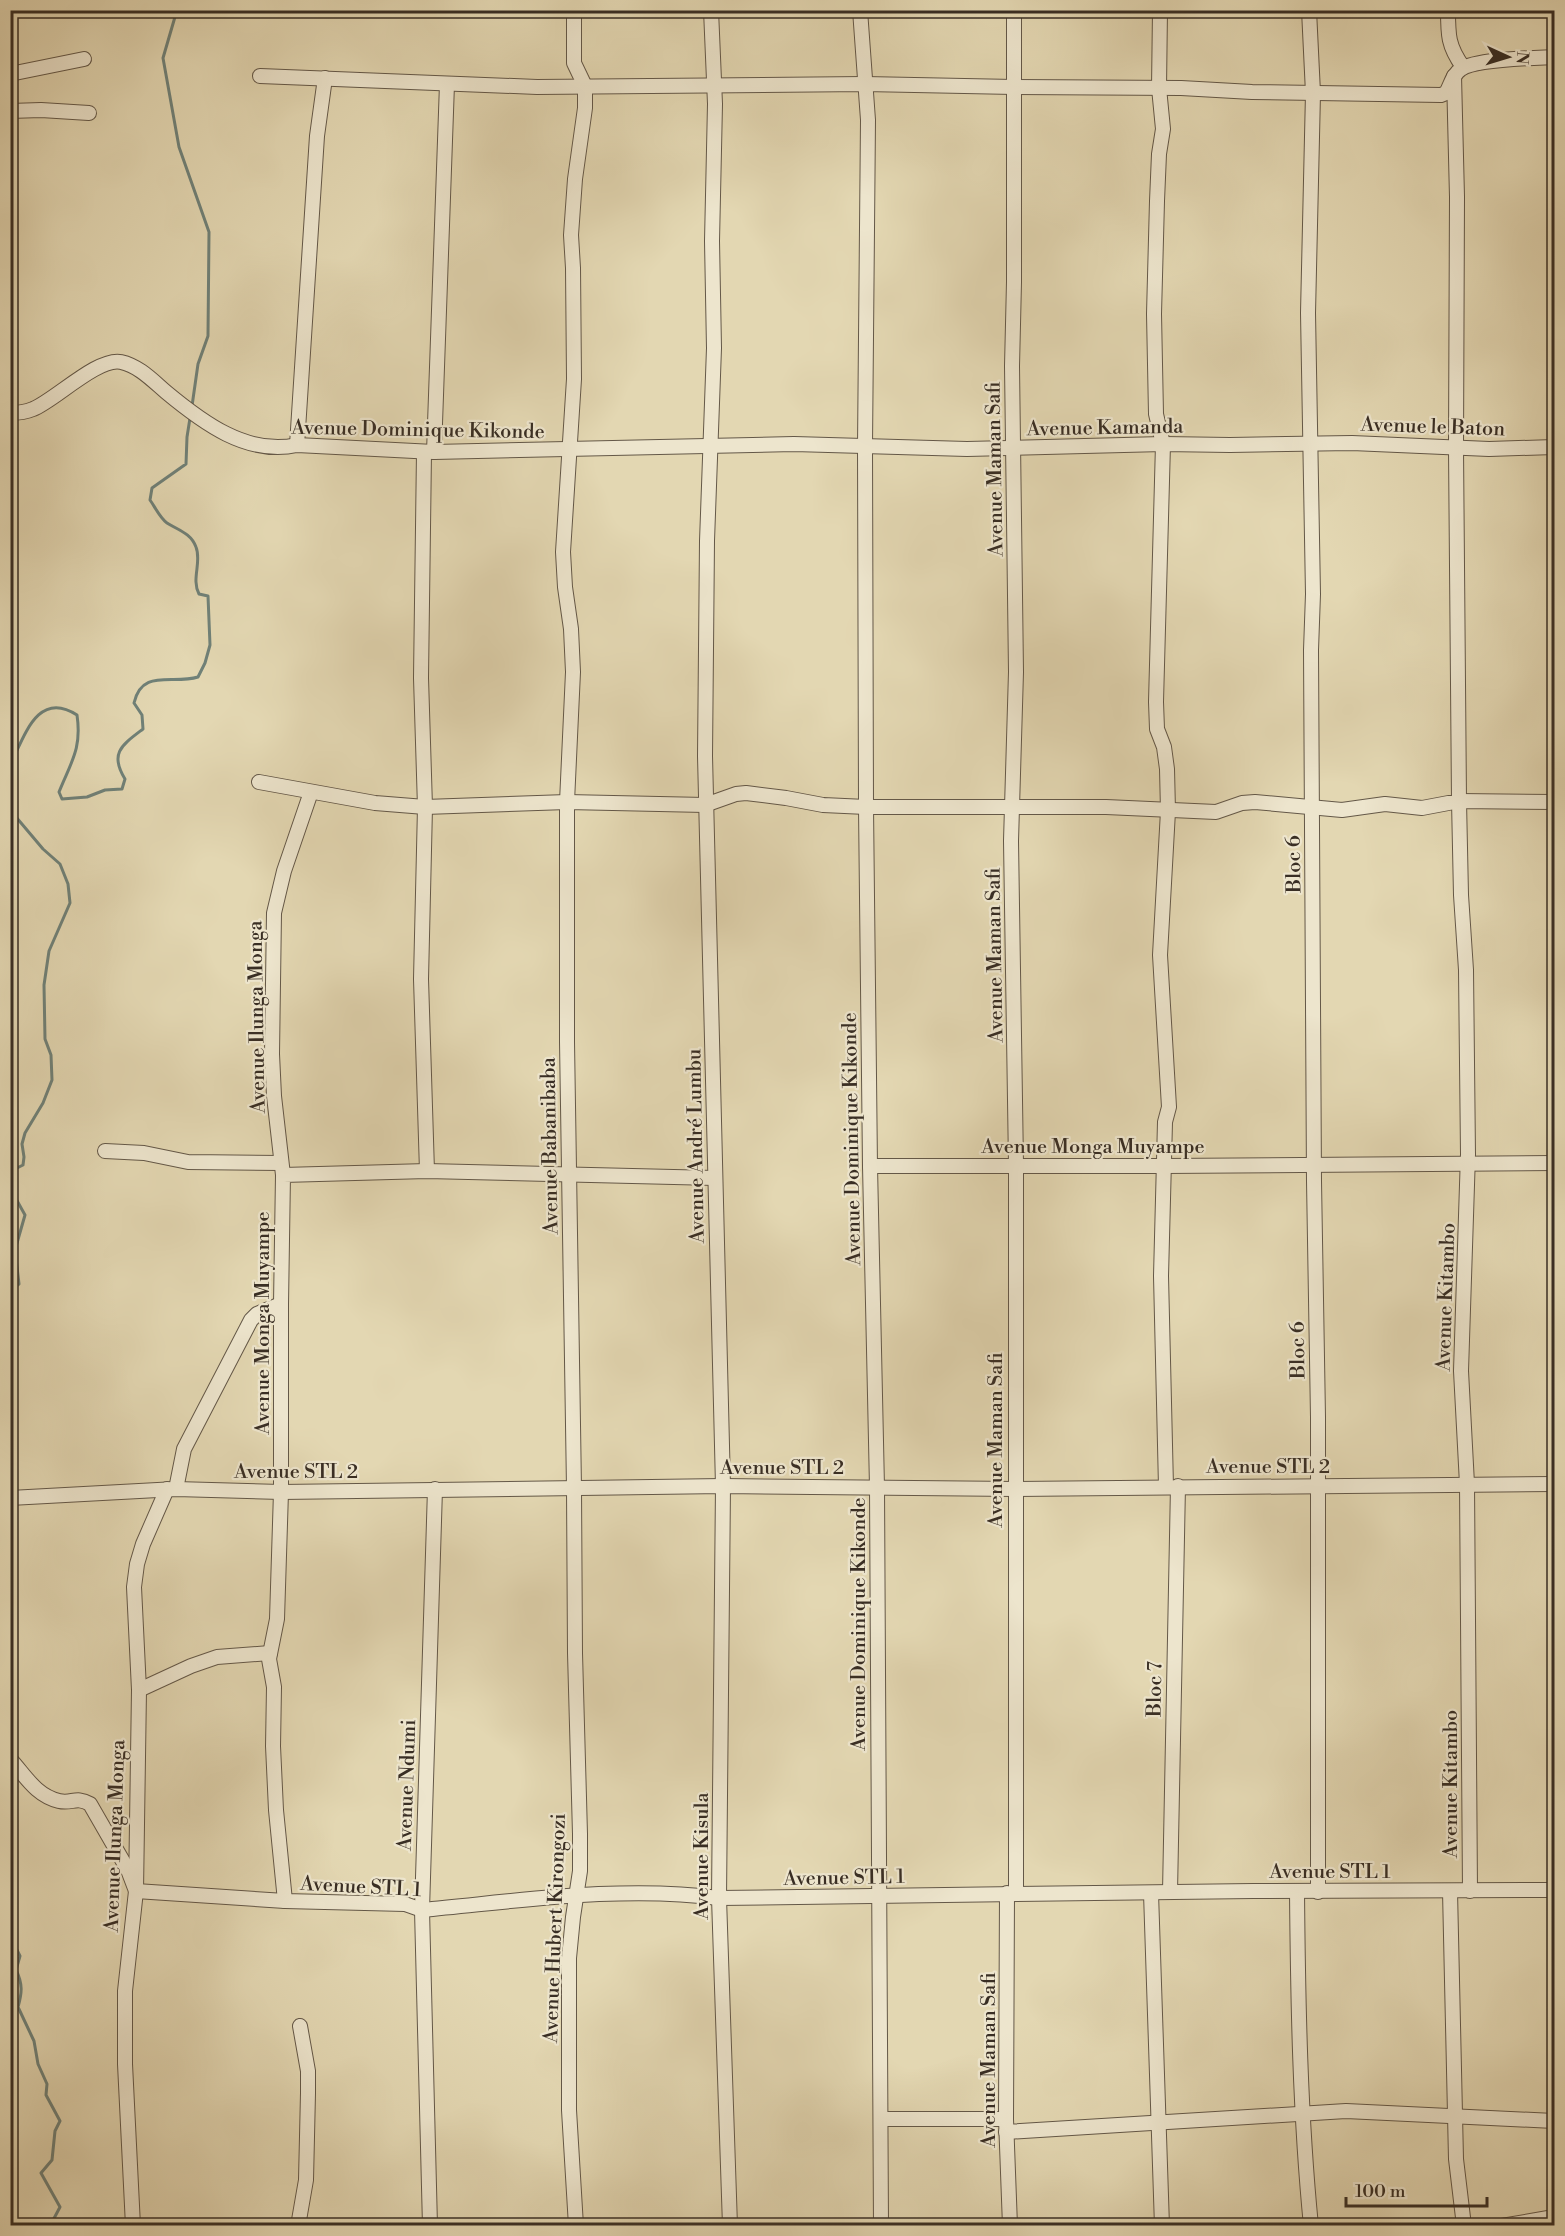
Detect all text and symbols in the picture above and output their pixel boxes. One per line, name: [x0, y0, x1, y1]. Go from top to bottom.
north arrow: [1478, 27, 1538, 87]
text: N: [1512, 51, 1532, 65]
street label: Avenue Maman Safi: [981, 381, 1010, 558]
street label: Avenue le Baton: [1359, 412, 1506, 443]
street label: Avenue Kamanda: [1026, 415, 1184, 442]
street label: Avenue Dominique Kikonde: [290, 416, 545, 445]
street label: Bloc 6: [1281, 835, 1308, 894]
street label: Avenue Maman Safi: [981, 867, 1010, 1044]
street label: Avenue Ilunga Monga: [243, 920, 272, 1115]
street label: Avenue Dominique Kikonde: [838, 1012, 867, 1267]
street label: Avenue André Lumbu: [682, 1048, 711, 1245]
street label: Avenue Babanibaba: [536, 1056, 565, 1236]
street label: Avenue Monga Muyampe: [980, 1135, 1205, 1160]
street label: Avenue Monga Muyampe: [251, 1211, 276, 1436]
street label: Avenue Kitambo: [1431, 1222, 1462, 1373]
street label: Bloc 6: [1285, 1321, 1312, 1380]
street label: Avenue Maman Safi: [984, 1352, 1009, 1529]
street label: Avenue STL 2: [1205, 1455, 1330, 1480]
street label: Avenue STL 2: [719, 1456, 844, 1481]
street label: Avenue STL 2: [233, 1460, 358, 1485]
street label: Avenue Dominique Kikonde: [847, 1497, 872, 1752]
street label: Bloc 7: [1142, 1661, 1168, 1718]
street label: Avenue Kitambo: [1439, 1710, 1464, 1859]
street label: Avenue Ndumi: [393, 1718, 422, 1852]
street label: Avenue Ilunga Monga: [100, 1738, 131, 1934]
street label: Avenue Kisula: [690, 1791, 715, 1921]
street label: Avenue Hubert Kirongozi: [539, 1812, 572, 2044]
street label: Avenue STL 1: [1268, 1860, 1391, 1885]
street label: Avenue STL 1: [782, 1865, 905, 1892]
street label: Avenue STL 1: [299, 1872, 423, 1903]
street label: Avenue Maman Safi: [977, 1972, 1002, 2149]
scale bar: [1346, 2170, 1487, 2208]
text: 100 m: [1355, 2180, 1406, 2203]

